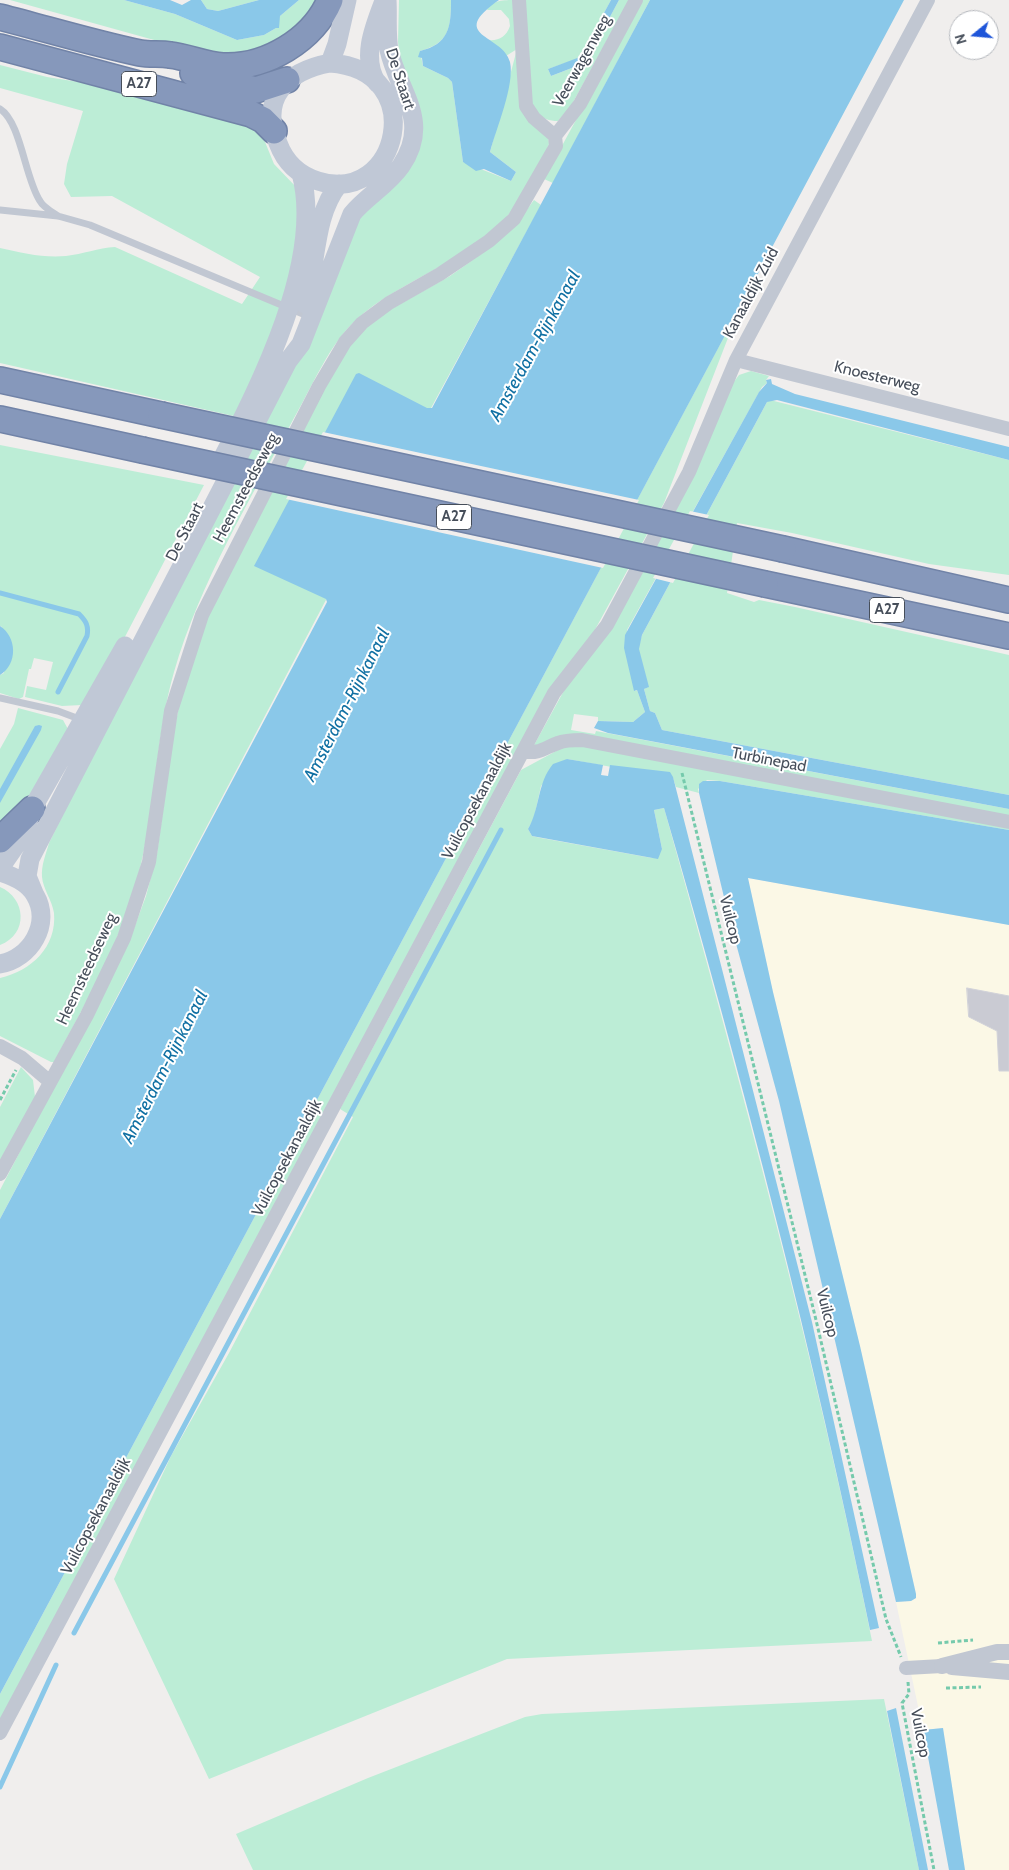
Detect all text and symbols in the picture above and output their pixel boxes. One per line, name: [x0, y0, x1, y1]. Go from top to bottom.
north arrow: [949, 10, 999, 60]
street label: Veerwagenweg: [549, 12, 615, 110]
text: N: [951, 32, 971, 46]
street label: De Staart: [381, 46, 419, 112]
road number: A27: [122, 72, 156, 96]
street label: Kanaaldijk Zuid: [719, 244, 783, 342]
water label: Amsterdam-Rijnkanaal: [485, 267, 585, 425]
street label: Knoesterweg: [832, 357, 922, 397]
street label: Heemsteedseweg: [209, 430, 283, 546]
street label: De Staart: [162, 499, 208, 565]
road number: A27: [436, 504, 472, 530]
road number: A27: [870, 598, 904, 622]
water label: Amsterdam-Rijnkanaal: [299, 625, 395, 785]
street label: Vuilcopsekanaaldijk: [438, 739, 516, 863]
street label: Turbinepad: [730, 743, 808, 777]
street label: Vuilcop: [715, 894, 745, 946]
street label: Heemsteedseweg: [53, 910, 121, 1028]
water label: Amsterdam-Rijnkanaal: [117, 987, 213, 1147]
street label: Vuilcopsekanaaldijk: [248, 1096, 326, 1220]
street label: Vuilcop: [812, 1287, 842, 1339]
street label: Vuilcopsekanaaldijk: [57, 1454, 135, 1578]
street label: Vuilcop: [906, 1707, 934, 1759]

